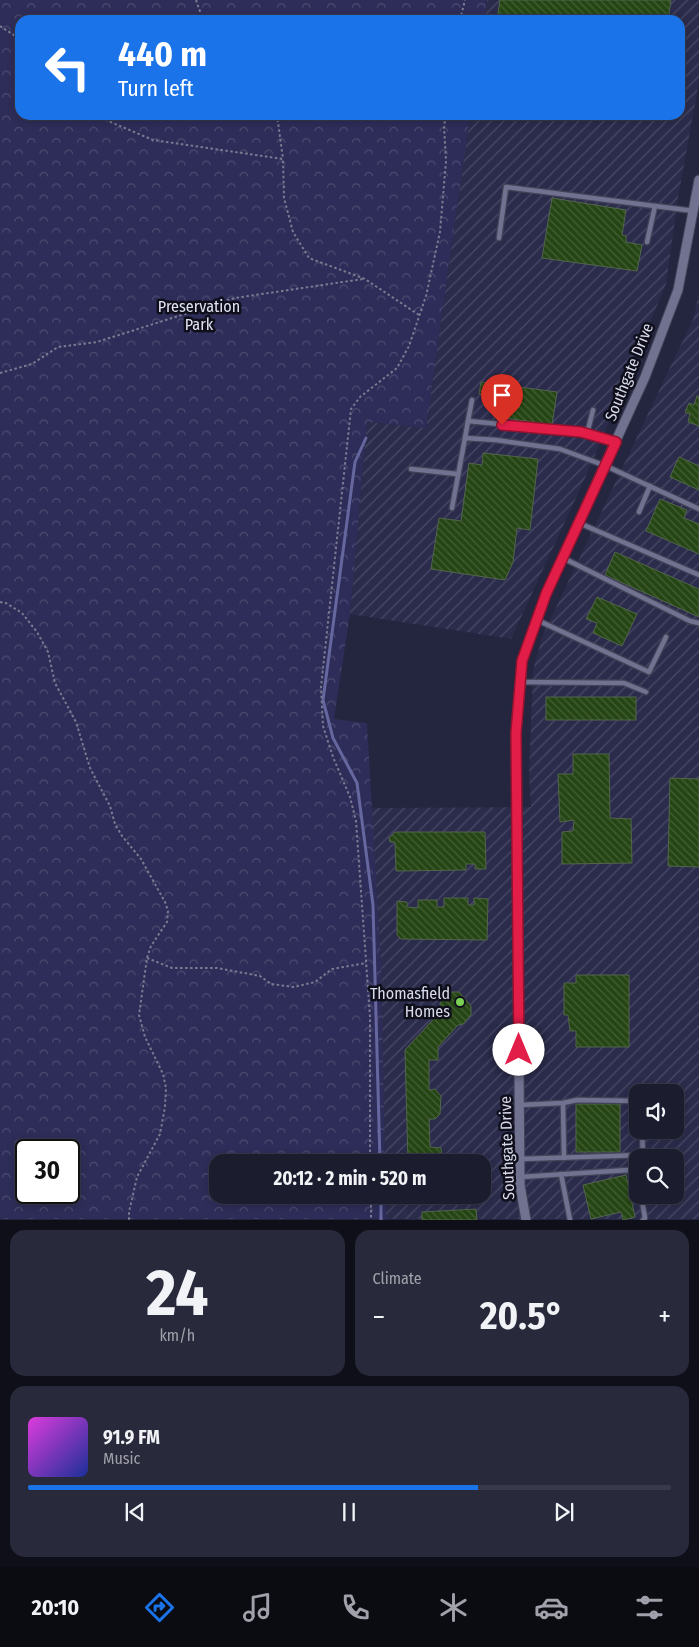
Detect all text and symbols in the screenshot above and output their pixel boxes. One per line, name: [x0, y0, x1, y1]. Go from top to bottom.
text: 440 m: [118, 33, 207, 75]
icon: left: [35, 35, 100, 100]
text: Turn left: [118, 75, 194, 102]
park label: Preservation Park: [158, 297, 240, 334]
street label: Southgate Drive: [601, 320, 657, 424]
pin: [481, 374, 523, 425]
icon: arrive: [488, 381, 516, 409]
place label: Thomasfield Homes: [370, 984, 450, 1021]
marker: Thomasfield Homes: [454, 996, 466, 1008]
position arrow: [492, 1023, 544, 1075]
map controls: [629, 1084, 684, 1204]
button: sound: [629, 1084, 684, 1139]
street label: Southgate Drive: [496, 1096, 518, 1200]
speed limit sign: 30: [15, 1139, 80, 1204]
button: search: [629, 1149, 684, 1204]
text: 20:12 · 2 min · 520 m: [273, 1167, 427, 1190]
text: 24: [146, 1254, 208, 1332]
text: Climate: [373, 1269, 422, 1288]
text: 20.5°: [480, 1293, 563, 1339]
text: −: [373, 1300, 385, 1333]
text: +: [658, 1300, 671, 1333]
text: km/h: [159, 1326, 195, 1345]
text: 91.9 FM: [103, 1426, 160, 1449]
text: Music: [103, 1449, 140, 1468]
icon: previous: [121, 1498, 149, 1526]
icon: pause: [335, 1498, 363, 1526]
icon: next: [550, 1498, 578, 1526]
icon: directions: [142, 1590, 177, 1625]
icon: music: [240, 1590, 275, 1625]
icon: phone: [338, 1590, 373, 1625]
icon: climate: [436, 1590, 471, 1625]
icon: car: [534, 1590, 569, 1625]
icon: filters: [632, 1590, 667, 1625]
text: 20:10: [32, 1594, 79, 1621]

